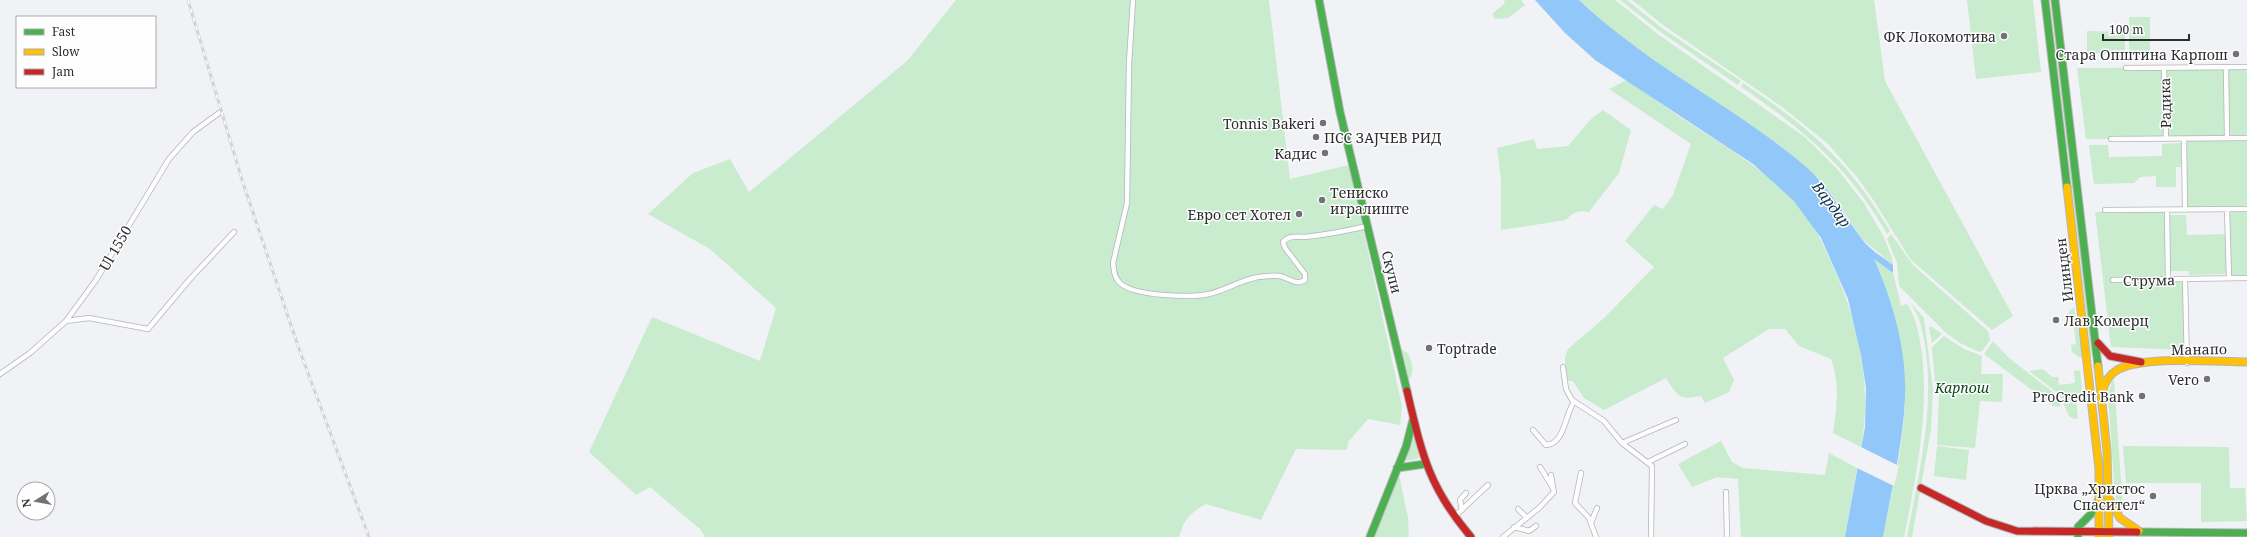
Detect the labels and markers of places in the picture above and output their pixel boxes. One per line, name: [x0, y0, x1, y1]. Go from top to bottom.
place label: ФК Локомотива: [1884, 27, 1996, 46]
marker: ФК Локомотива: [1999, 31, 2009, 41]
place label: Стара Општина Карпош: [2056, 45, 2228, 64]
marker: Стара Општина Карпош: [2231, 49, 2241, 59]
place label: Tonnis Bakeri: [1223, 114, 1316, 133]
marker: Tonnis Bakeri: [1318, 118, 1328, 128]
place label: ПСС ЗАЈЧЕВ РИД: [1324, 128, 1442, 147]
marker: ПСС ЗАЈЧЕВ РИД: [1311, 132, 1321, 142]
place label: Кадис: [1274, 144, 1317, 163]
marker: Кадис: [1320, 148, 1330, 158]
place label: Тениско игралиште: [1330, 183, 1409, 218]
marker: Тениско игралиште: [1317, 195, 1327, 205]
place label: Евро сет Хотел: [1188, 205, 1291, 224]
marker: Евро сет Хотел: [1294, 209, 1304, 219]
place label: Лав Комерц: [2064, 311, 2149, 330]
marker: Лав Комерц: [2051, 315, 2061, 325]
place label: Toptrade: [1437, 339, 1497, 358]
marker: Toptrade: [1424, 343, 1434, 353]
place label: Vero: [2168, 370, 2199, 389]
marker: Vero: [2202, 374, 2212, 384]
place label: ProCredit Bank: [2032, 387, 2135, 406]
marker: ProCredit Bank: [2137, 391, 2147, 401]
place label: Црква „Христос Спасител“: [2034, 479, 2145, 514]
marker: Црква „Христос Спасител“: [2148, 491, 2158, 501]

